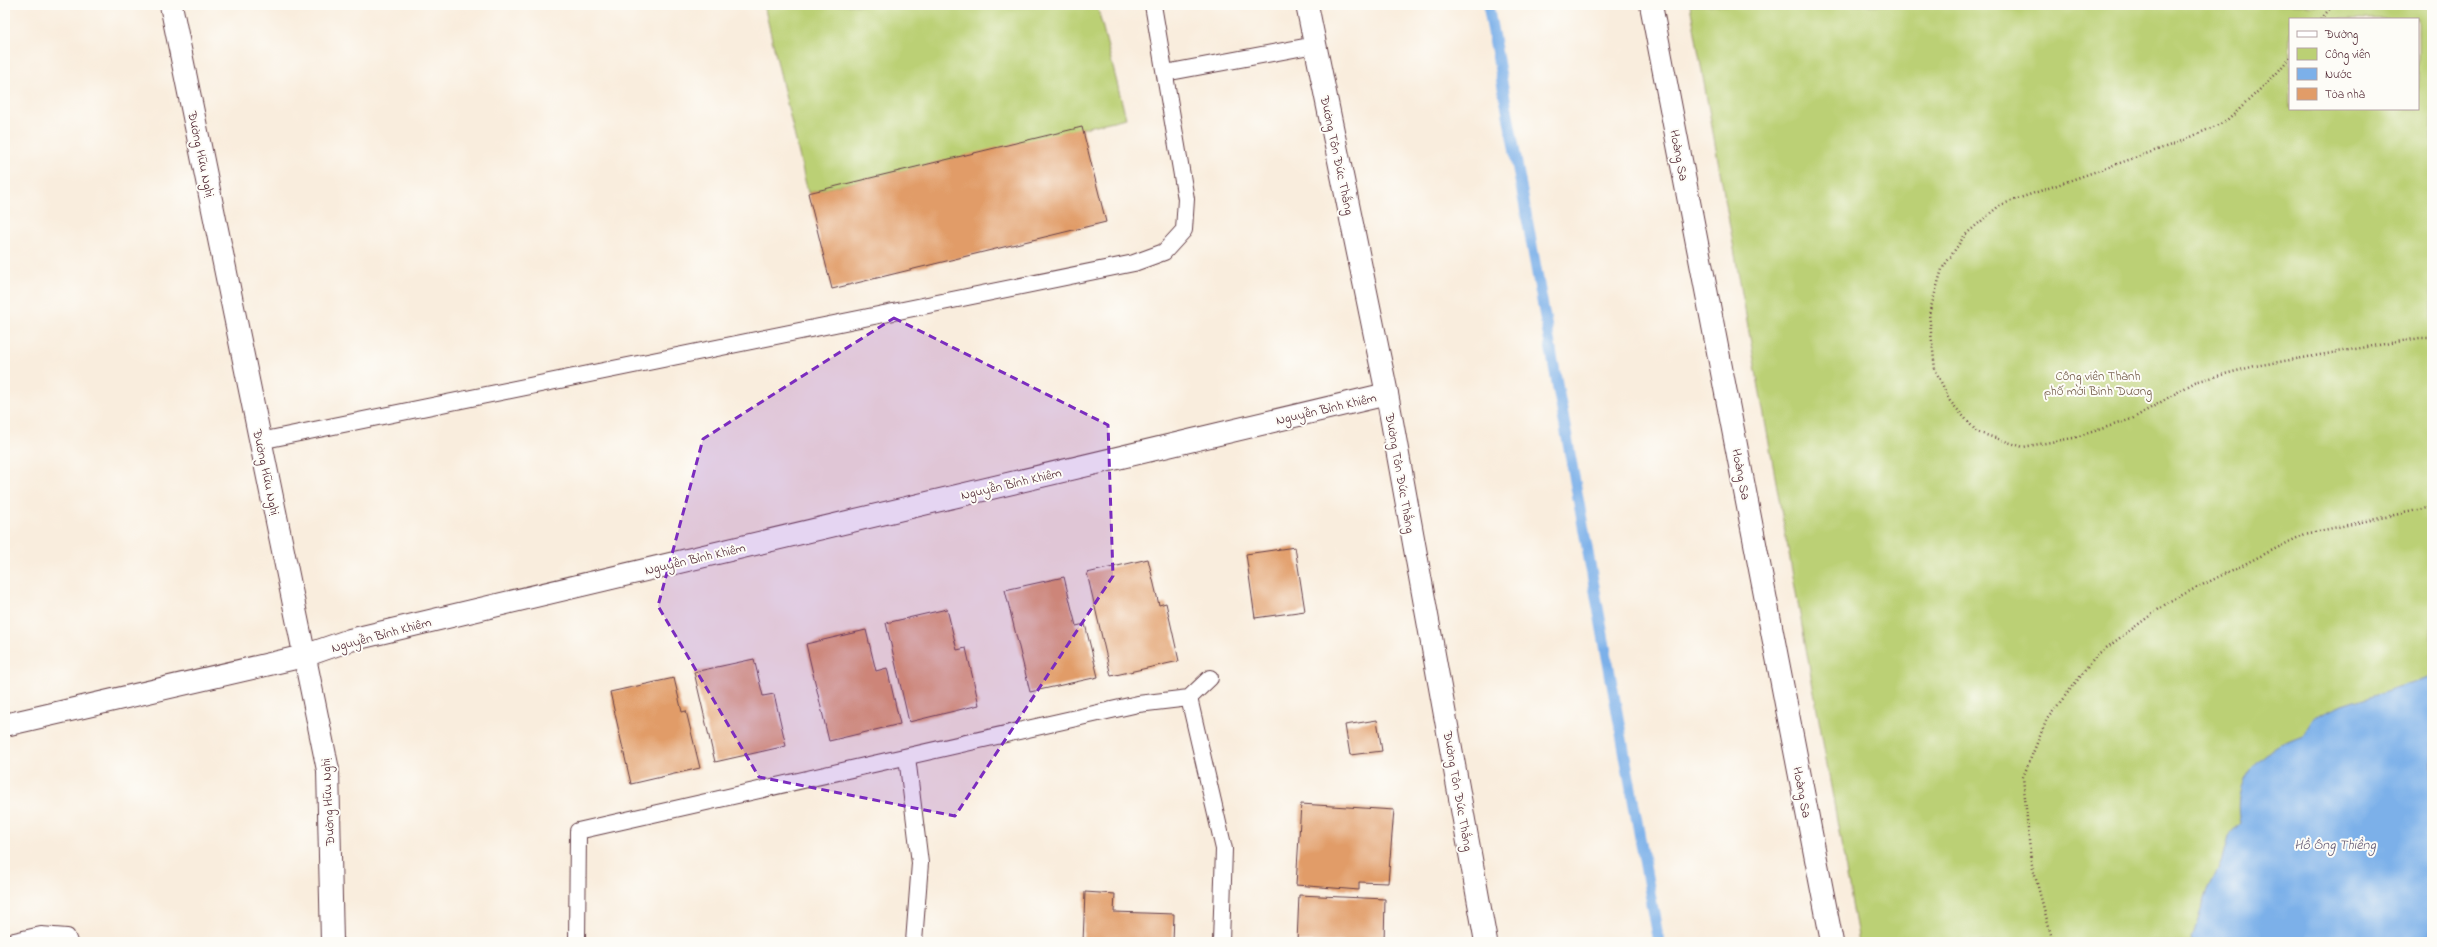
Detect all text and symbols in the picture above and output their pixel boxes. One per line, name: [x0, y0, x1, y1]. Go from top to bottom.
legend: [2289, 18, 2419, 110]
text: Đường: [2324, 26, 2358, 45]
text: Công viên: [2325, 46, 2370, 65]
text: Nước: [2325, 66, 2352, 84]
text: Tòa nhà: [2325, 86, 2365, 104]
street label: Đường Tôn Đức Thắng: [1313, 93, 1358, 217]
street label: Đường Hữu Nghị: [181, 109, 219, 199]
street label: Hoàng Sa: [1663, 128, 1693, 183]
park label: Công viên Thành phố mới Bình Dương: [2044, 367, 2152, 402]
street label: Nguyễn Bỉnh Khiêm: [1274, 389, 1379, 431]
street label: Đường Tôn Đức Thắng: [1378, 411, 1419, 535]
street label: Đường Hữu Nghị: [246, 427, 284, 517]
street label: Hoàng Sa: [1725, 447, 1755, 502]
street label: Nguyễn Bỉnh Khiêm: [959, 464, 1064, 506]
street label: Nguyễn Bỉnh Khiêm: [643, 539, 748, 581]
street label: Nguyễn Bỉnh Khiêm: [329, 613, 434, 659]
street label: Đường Tôn Đức Thắng: [1436, 729, 1477, 853]
street label: Đường Hữu Nghị: [317, 758, 341, 847]
street label: Hoàng Sa: [1786, 765, 1816, 820]
water label: Hồ Ông Thiềng: [2294, 835, 2376, 856]

